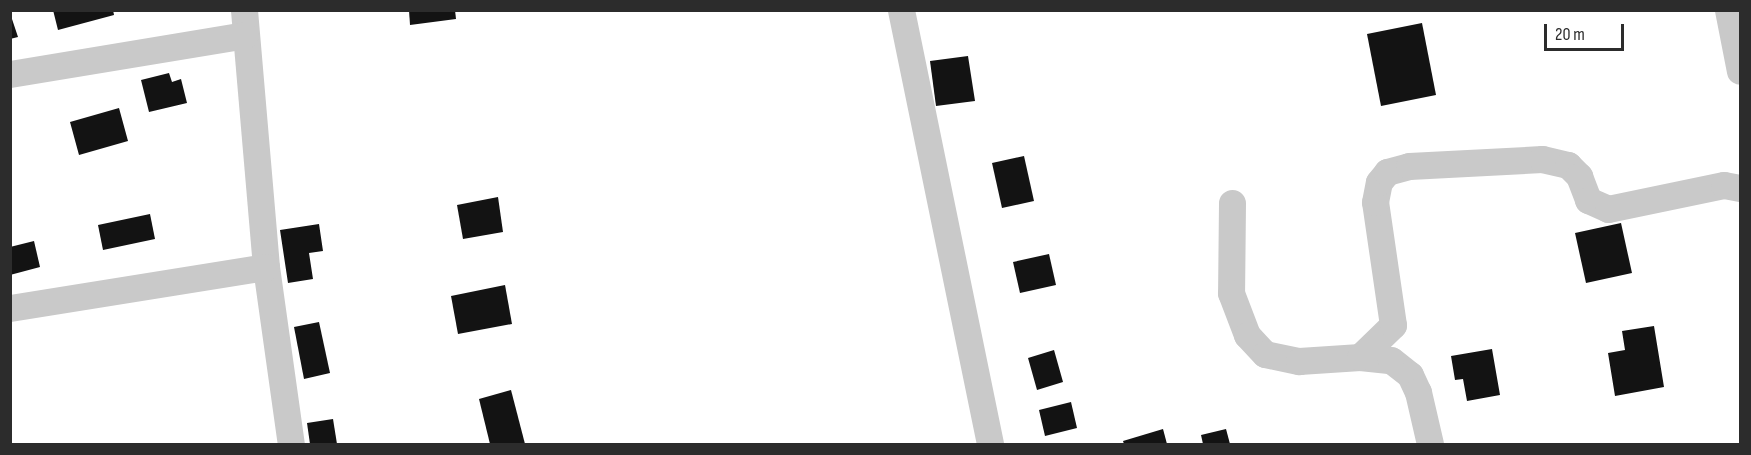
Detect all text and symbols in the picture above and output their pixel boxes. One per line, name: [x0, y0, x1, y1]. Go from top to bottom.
scale bar: [1547, 12, 1626, 50]
text: 20 m: [1555, 24, 1585, 45]

